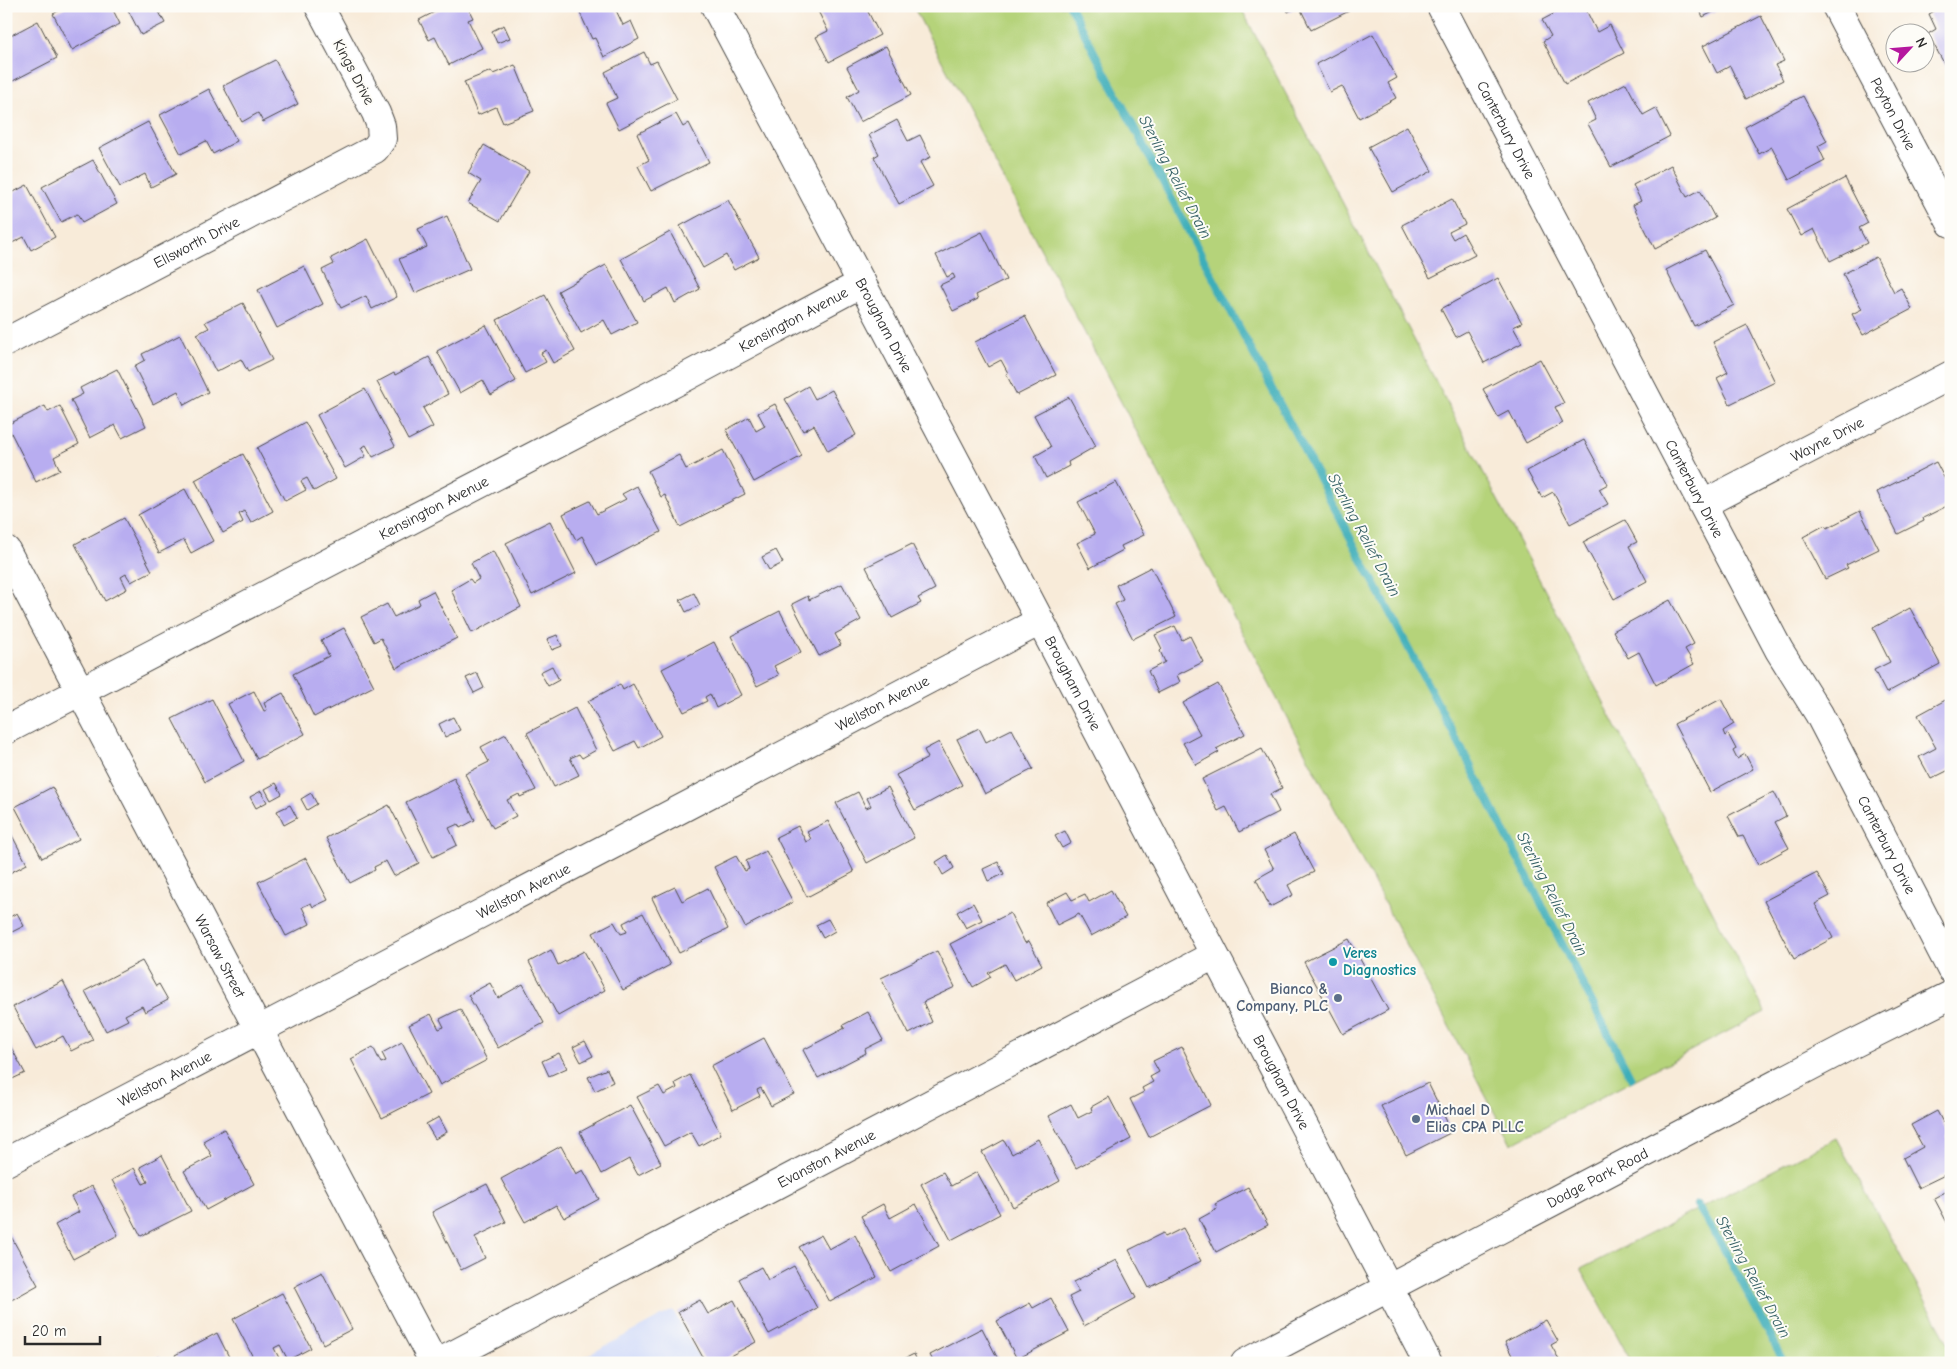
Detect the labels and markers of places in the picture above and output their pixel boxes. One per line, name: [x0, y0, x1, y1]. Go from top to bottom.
place label: Veres Diagnostics: [1343, 944, 1416, 979]
marker: Veres Diagnostics: [1327, 956, 1339, 968]
place label: Bianco & Company, PLC: [1236, 980, 1328, 1015]
marker: Bianco & Company, PLC: [1332, 992, 1344, 1004]
place label: Michael D Elias CPA PLLC: [1426, 1101, 1524, 1136]
marker: Michael D Elias CPA PLLC: [1410, 1113, 1422, 1125]

